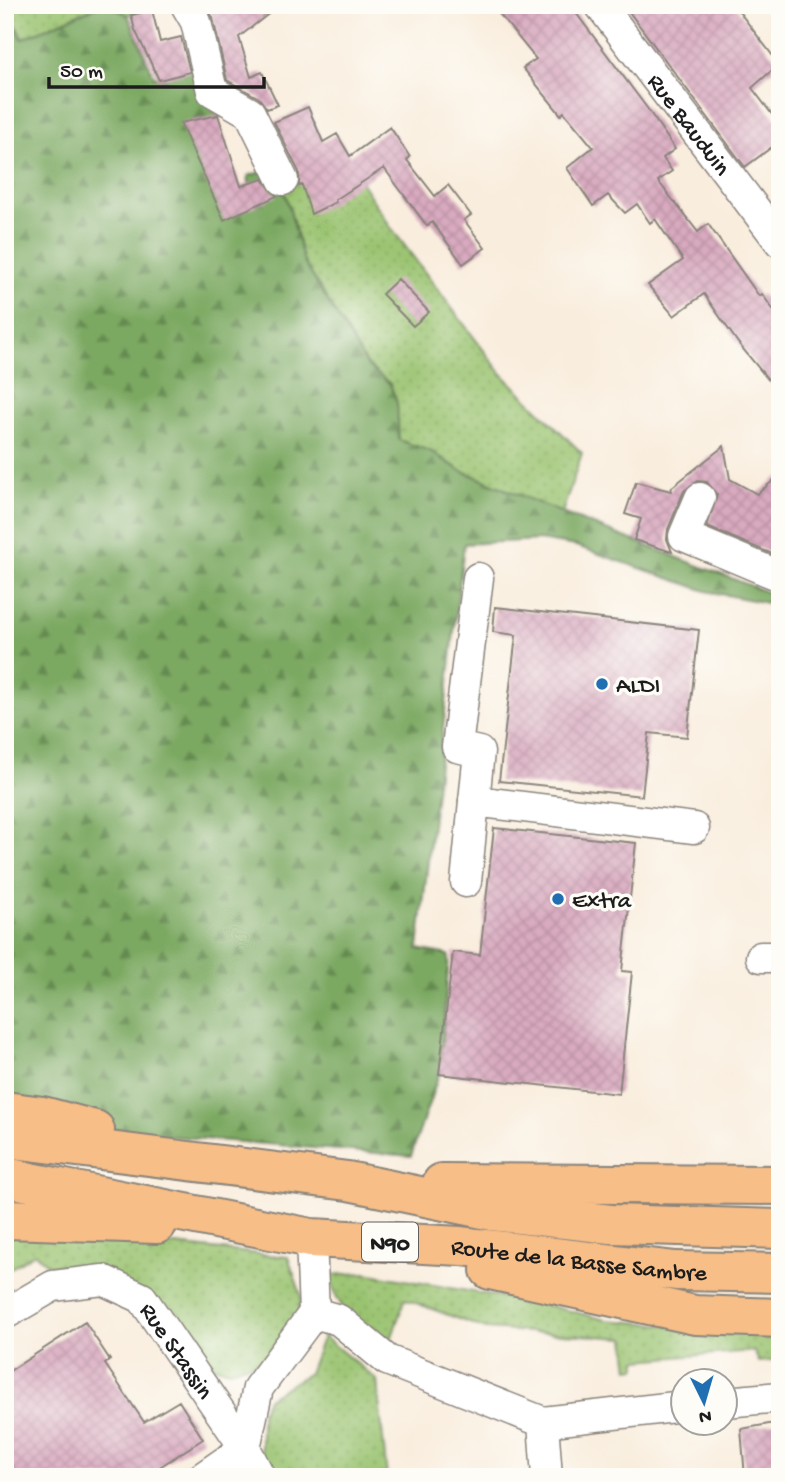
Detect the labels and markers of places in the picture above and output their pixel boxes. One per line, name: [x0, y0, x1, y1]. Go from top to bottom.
place label: ALDI: [616, 673, 660, 702]
marker: ALDI: [594, 676, 610, 692]
place label: Extra: [572, 888, 632, 917]
marker: Extra: [550, 891, 566, 907]

